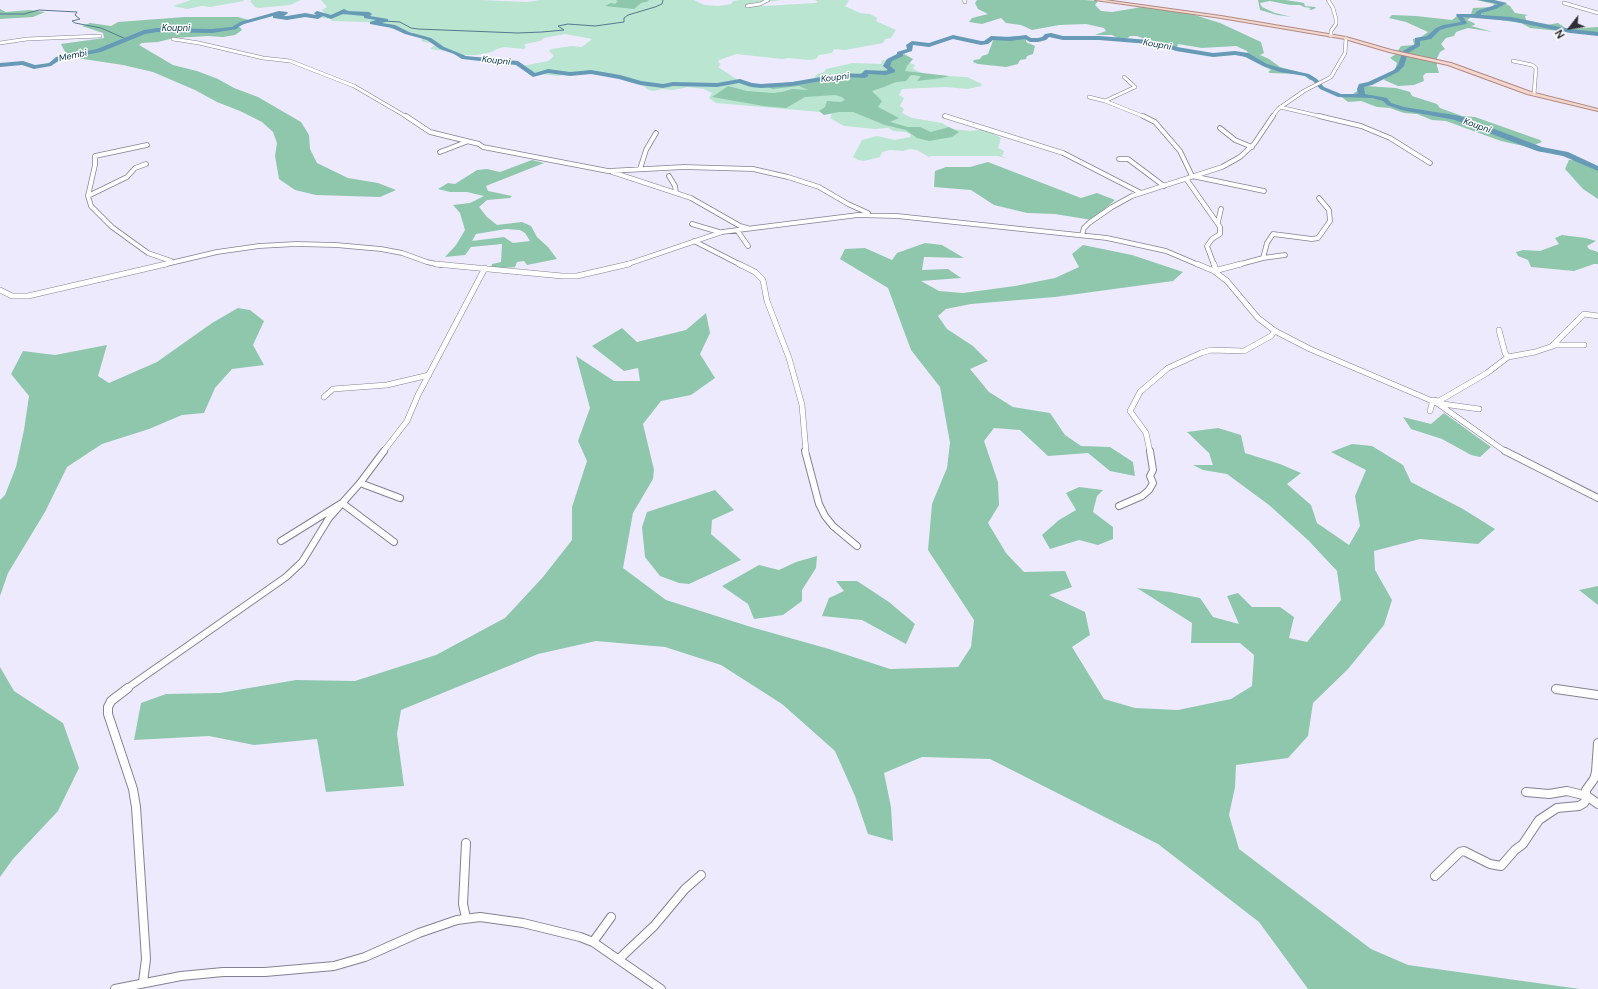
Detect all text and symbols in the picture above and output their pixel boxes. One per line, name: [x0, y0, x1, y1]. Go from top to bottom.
north arrow: [1550, 8, 1590, 48]
water label: Koupni: [162, 24, 190, 34]
text: N: [1552, 27, 1568, 41]
water label: Koupni: [1142, 37, 1172, 53]
water label: Membi: [58, 48, 88, 64]
water label: Koupni: [481, 54, 511, 68]
water label: Koupni: [820, 71, 850, 85]
water label: Koupni: [1462, 116, 1492, 136]

